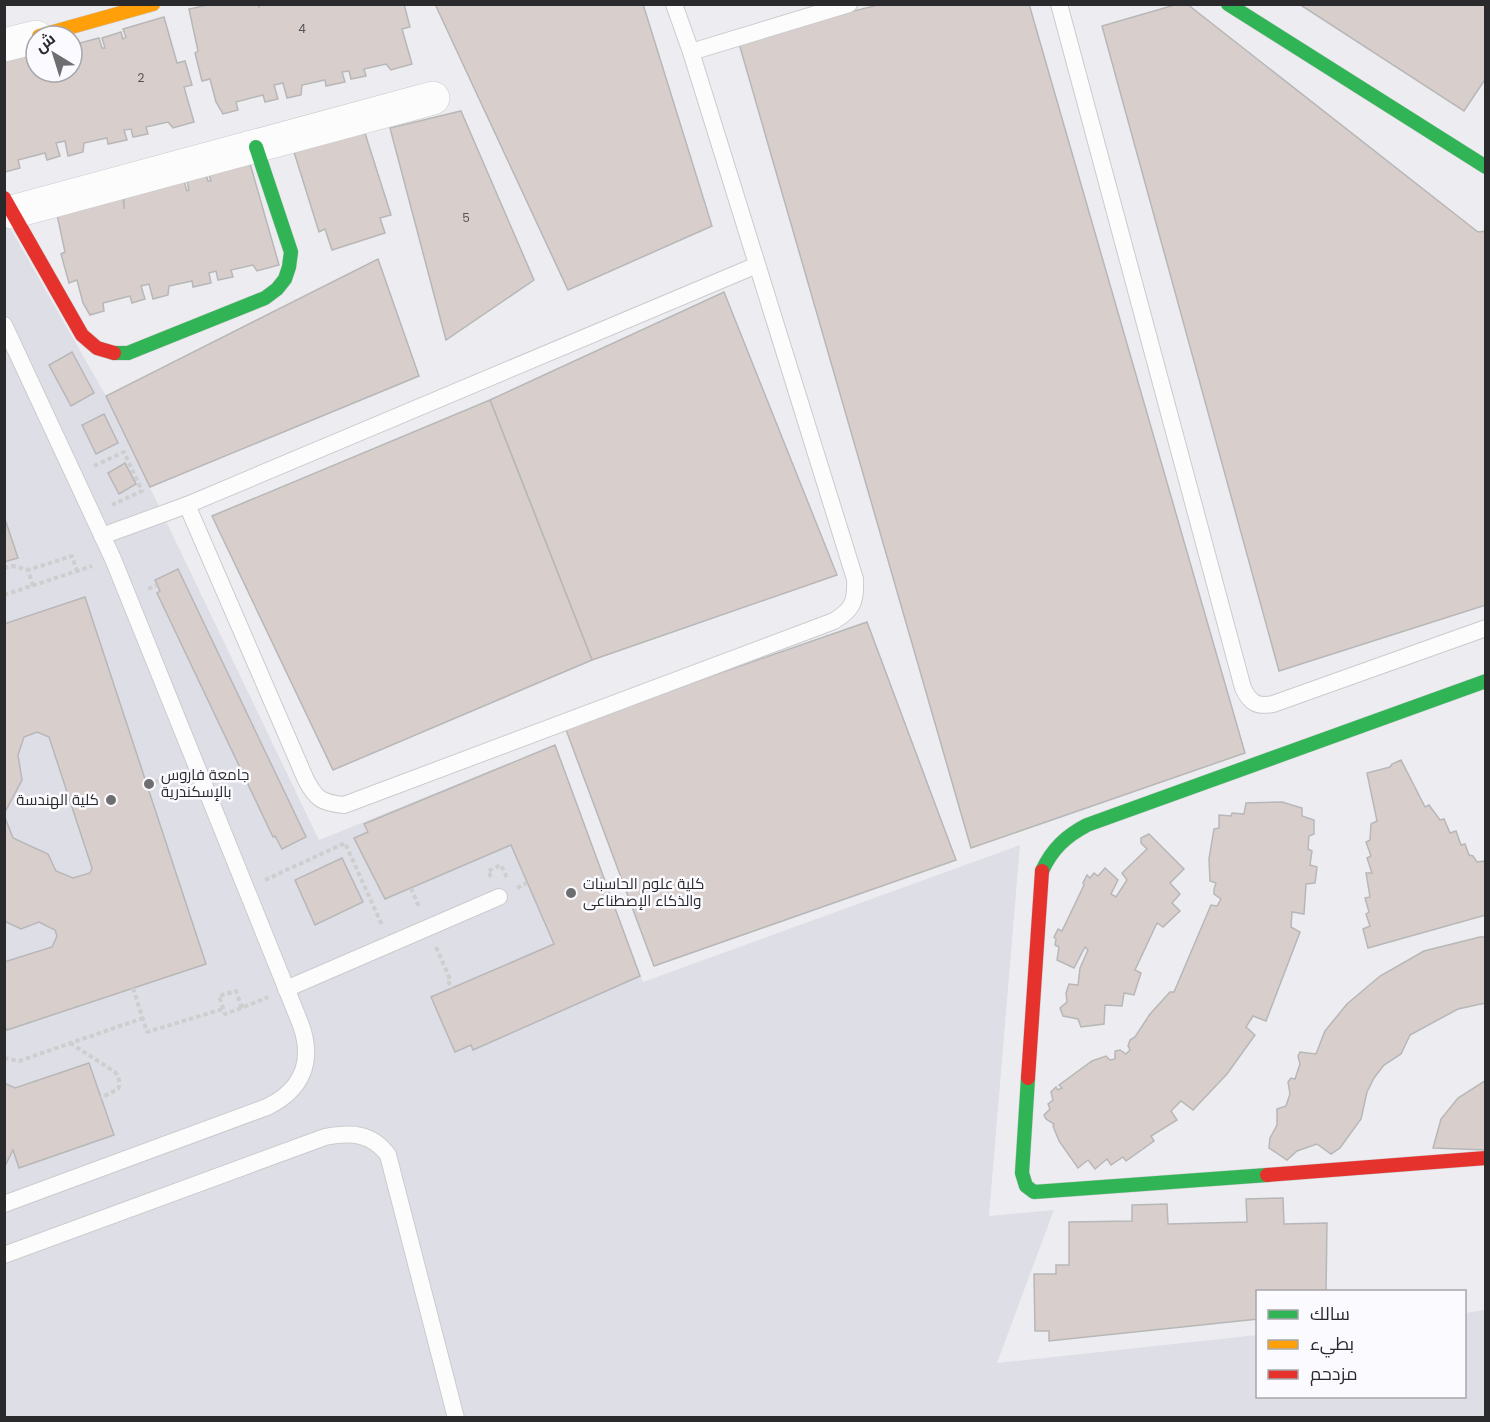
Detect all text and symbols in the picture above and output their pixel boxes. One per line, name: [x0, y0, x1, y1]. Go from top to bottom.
house number: 4: [298, 20, 306, 37]
north arrow: [24, 24, 84, 84]
text: ش: [30, 27, 60, 58]
house number: 2: [138, 69, 145, 86]
house number: 5: [462, 209, 470, 226]
place label: جامعة فاروس بالإسكندرية: [161, 764, 249, 802]
marker: جامعة فاروس بالإسكندرية: [142, 777, 156, 791]
place label: كلية الهندسة: [16, 789, 99, 810]
marker: كلية الهندسة: [104, 793, 118, 807]
place label: كلية علوم الحاسبات والذكاء الإصطناعى: [583, 873, 704, 911]
marker: كلية علوم الحاسبات والذكاء الإصطناعى: [564, 886, 578, 900]
legend: [1256, 1290, 1466, 1398]
text: سالك: [1310, 1301, 1350, 1326]
text: بطيء: [1310, 1331, 1354, 1358]
text: مزدحم: [1310, 1361, 1358, 1386]

